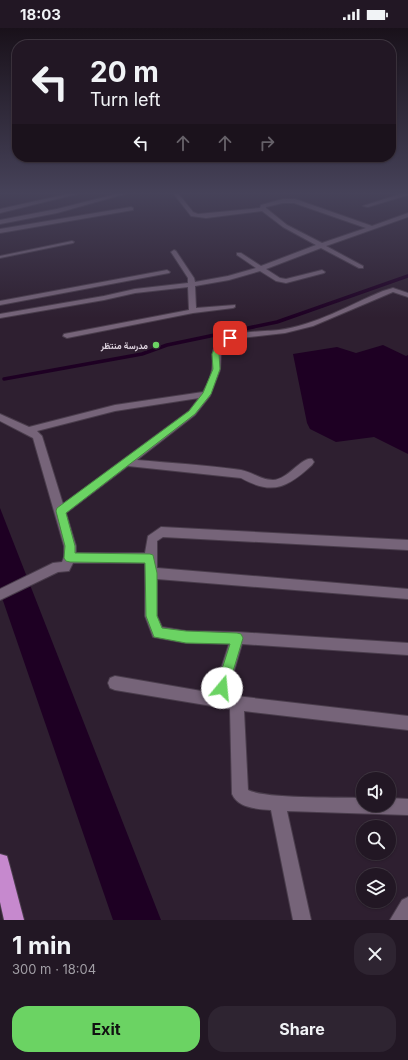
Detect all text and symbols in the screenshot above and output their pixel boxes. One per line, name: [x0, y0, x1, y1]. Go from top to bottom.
text: 18:03: [20, 5, 61, 24]
text: 20 m: [90, 55, 159, 89]
icon: left: [24, 56, 76, 108]
text: Turn left: [90, 89, 160, 110]
icon: left: [130, 132, 152, 154]
icon: ahead: [172, 132, 194, 154]
icon: ahead: [214, 132, 236, 154]
icon: right: [256, 132, 278, 154]
pin: [213, 321, 247, 355]
icon: arrive: [219, 327, 241, 349]
place label: مدرسة منتظر: [100, 340, 148, 352]
marker: مدرسة منتظر: [151, 340, 161, 350]
position arrow: [201, 667, 243, 709]
map controls: [356, 772, 396, 908]
button: sound: [356, 772, 396, 812]
button: search: [356, 820, 396, 860]
button: layers: [356, 868, 396, 908]
text: 1 min: [12, 931, 71, 960]
button: close: [354, 933, 396, 975]
text: 300 m · 18:04: [12, 961, 96, 977]
button: Exit: [12, 1006, 200, 1052]
button: Share: [208, 1006, 396, 1052]

